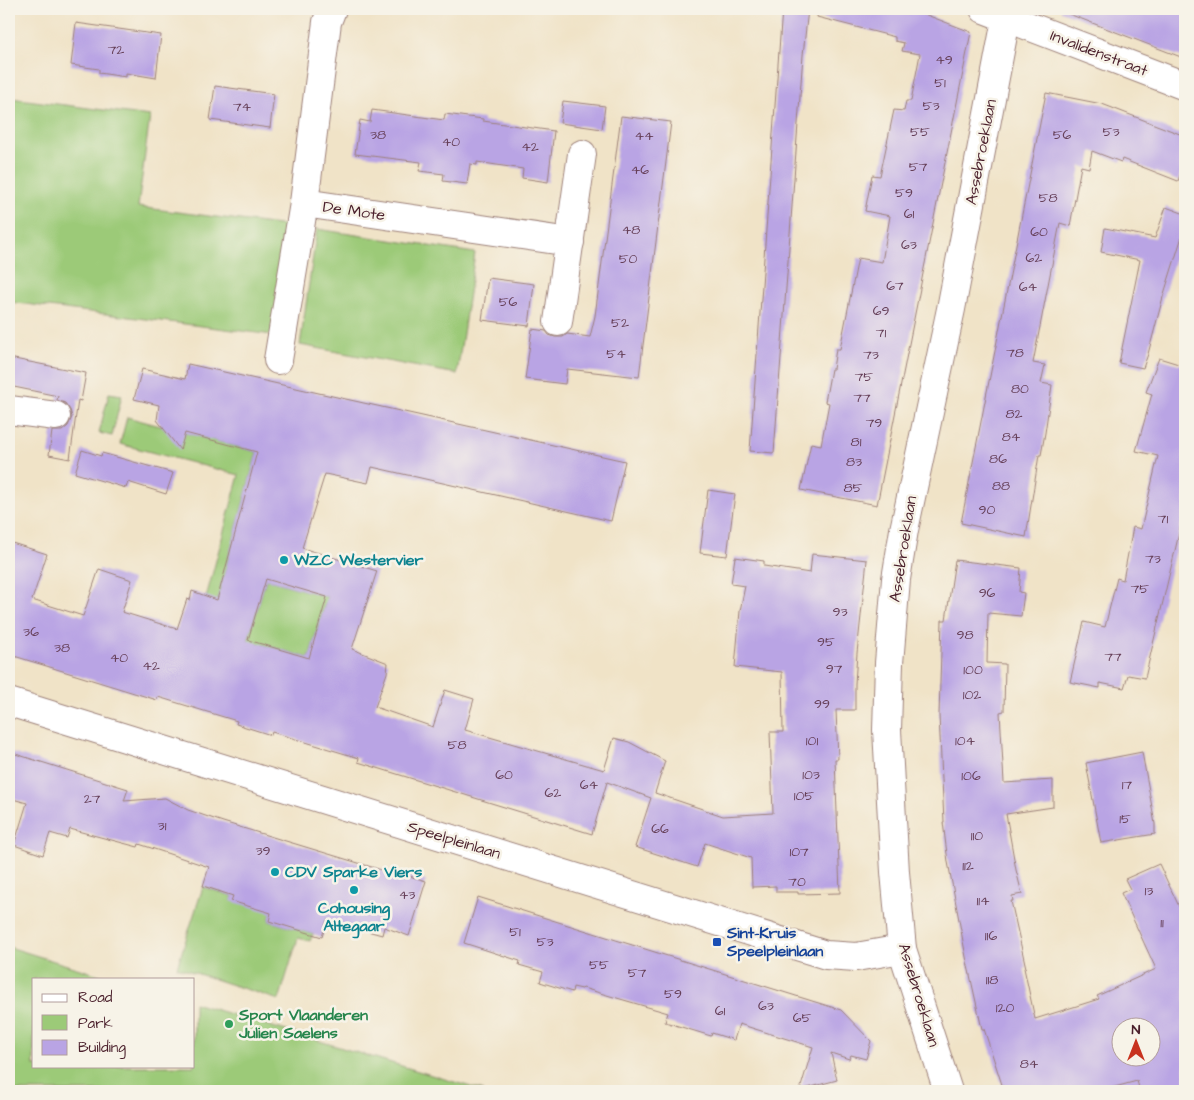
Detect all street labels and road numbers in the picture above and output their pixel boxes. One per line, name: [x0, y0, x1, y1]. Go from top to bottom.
street label: Invalidenstraat: [1047, 24, 1151, 82]
street label: Assebroeklaan: [960, 97, 1002, 207]
street label: De Mote: [321, 196, 387, 226]
street label: Assebroeklaan: [884, 494, 922, 604]
street label: Speelpleinlaan: [405, 815, 503, 865]
street label: Assebroeklaan: [893, 941, 945, 1049]

